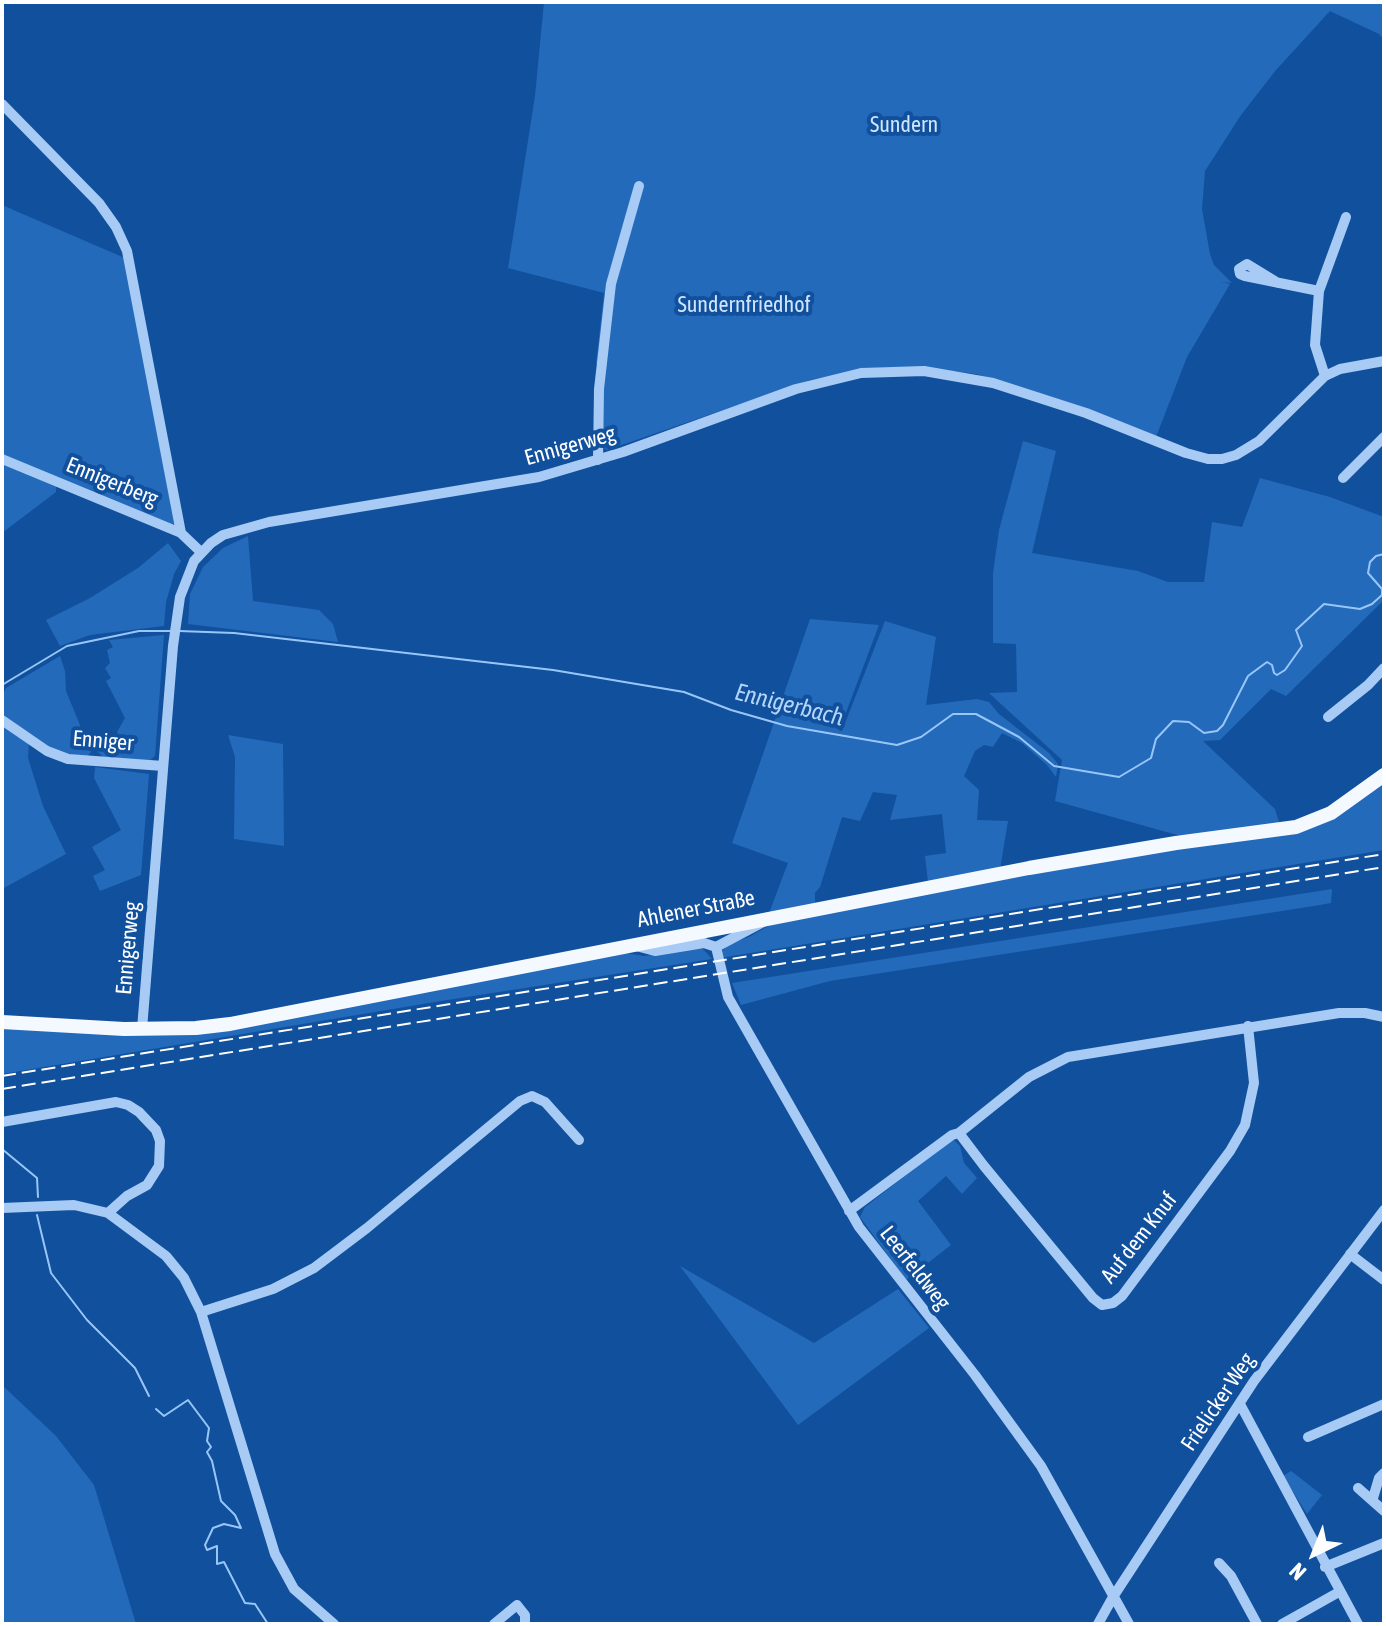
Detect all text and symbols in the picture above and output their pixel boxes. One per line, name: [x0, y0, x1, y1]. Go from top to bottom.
park label: Sundern: [870, 112, 938, 138]
park label: Sundernfriedhof: [677, 292, 811, 318]
street label: Ennigerweg: [521, 420, 619, 472]
street label: Ennigerberg: [62, 452, 162, 512]
water label: Ennigerbach: [732, 678, 846, 732]
street label: Enniger: [71, 725, 135, 757]
street label: Ahlener Straße: [635, 885, 757, 933]
street label: Ennigerweg: [111, 900, 145, 996]
street label: Auf dem Knuf: [1095, 1187, 1183, 1289]
street label: Leerfeldweg: [874, 1221, 956, 1315]
street label: Frielicker Weg: [1176, 1348, 1260, 1456]
north arrow: [1274, 1514, 1354, 1594]
text: N: [1284, 1558, 1311, 1585]

